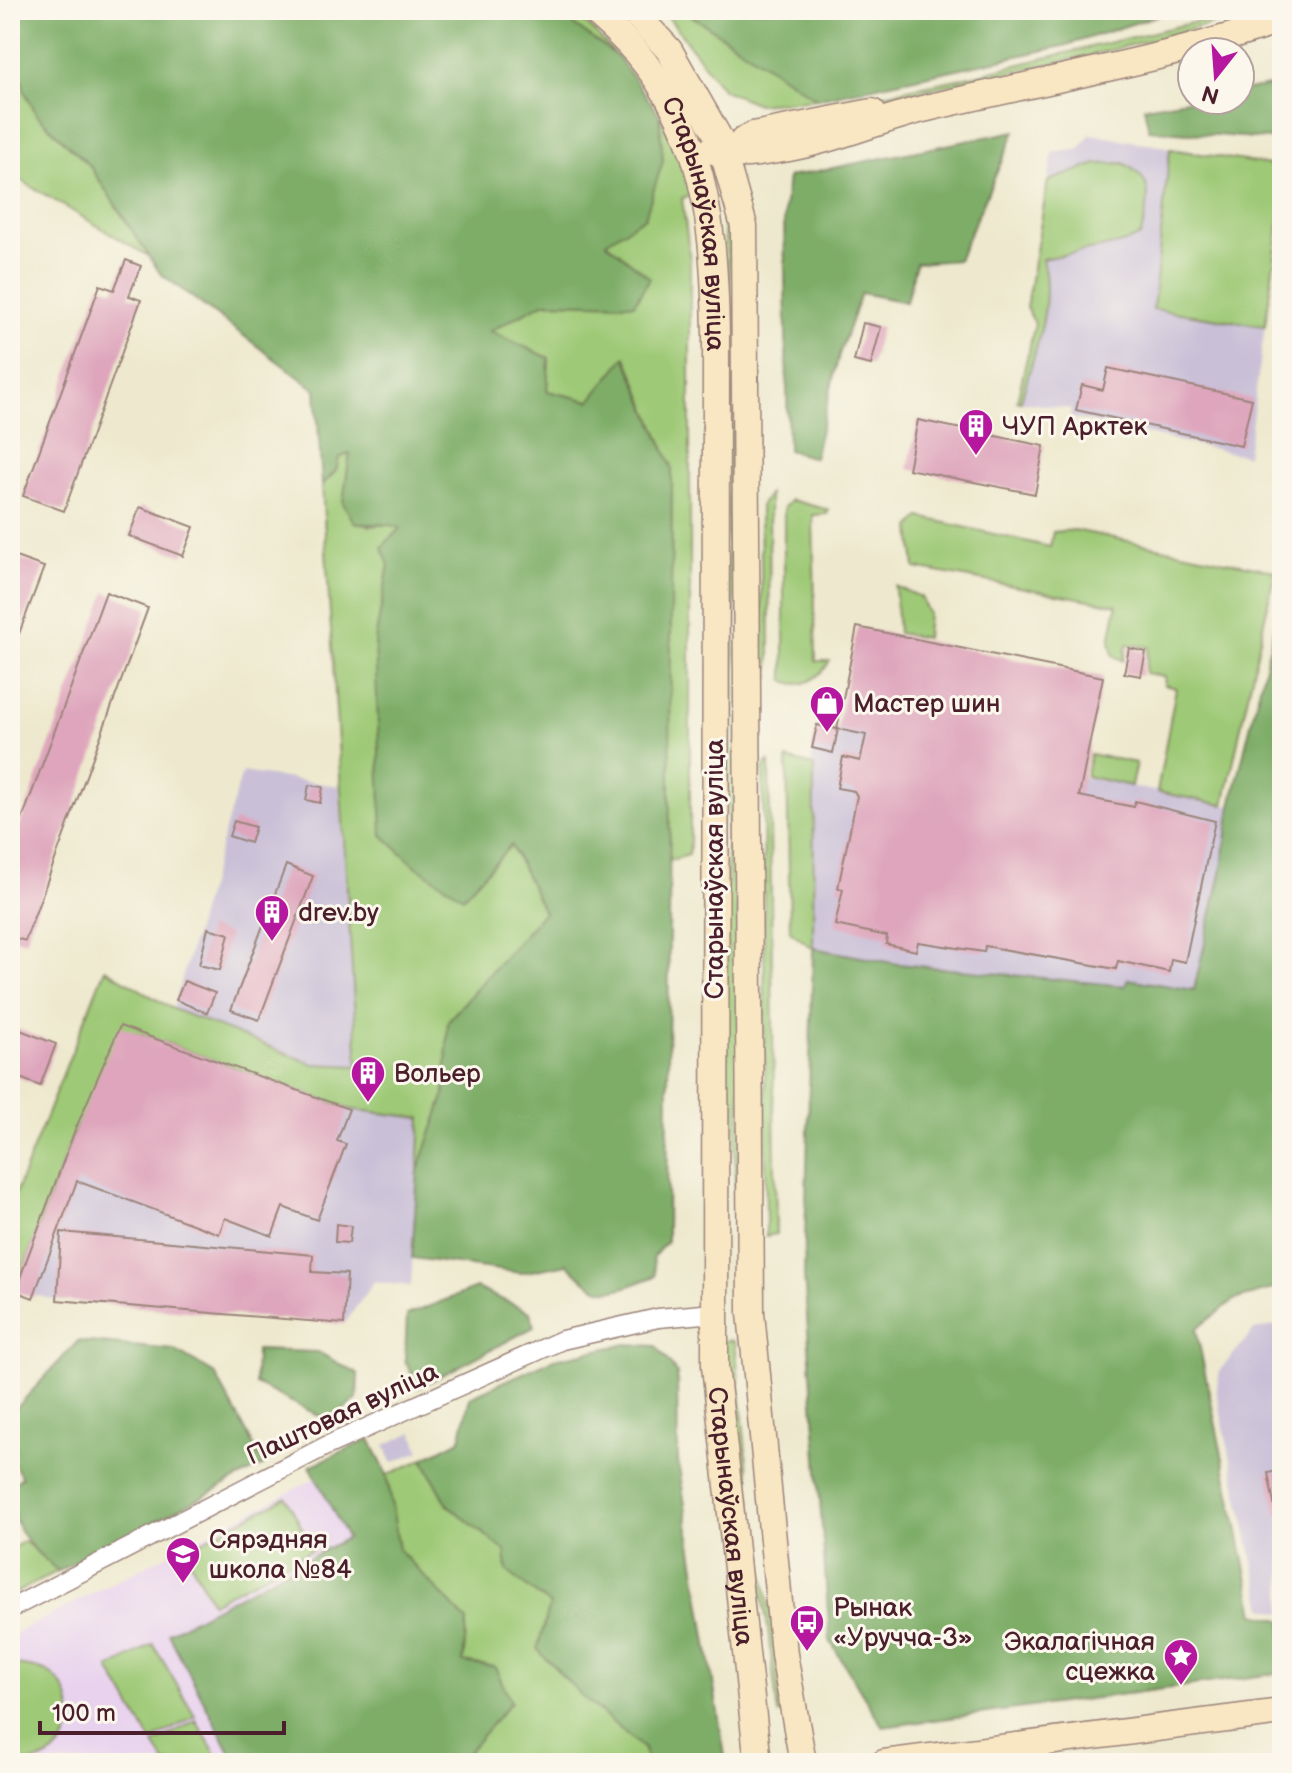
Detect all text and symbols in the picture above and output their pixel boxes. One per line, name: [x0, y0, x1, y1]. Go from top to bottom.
north arrow: [1176, 36, 1256, 116]
text: N: [1199, 78, 1222, 109]
street label: Старынаўская вуліца: [654, 92, 730, 352]
building icon: ЧУП Арктек: [957, 407, 995, 457]
place label: ЧУП Арктек: [1002, 412, 1148, 443]
shop icon: Мастер шин: [808, 684, 846, 734]
place label: Мастер шин: [853, 689, 1000, 720]
street label: Старынаўская вуліца: [700, 739, 731, 999]
building icon: drev.by: [253, 893, 291, 943]
place label: drev.by: [298, 898, 379, 929]
building icon: Вольер: [349, 1054, 387, 1104]
place label: Вольер: [394, 1059, 481, 1090]
street label: Паштовая вуліца: [242, 1356, 443, 1472]
street label: Старынаўская вуліца: [700, 1385, 759, 1648]
place label: Сярэдняя школа №84: [209, 1525, 352, 1586]
school or university icon: Сярэдняя школа №84: [164, 1535, 202, 1585]
place label: Рынак «Уручча-3»: [833, 1593, 973, 1654]
bus stop icon: Рынак «Уручча-3»: [788, 1603, 826, 1653]
place label: Экалагічная сцежка: [1004, 1627, 1155, 1688]
place icon: Экалагічная сцежка: [1162, 1637, 1200, 1687]
scale bar: [40, 1685, 284, 1735]
text: 100 m: [52, 1699, 116, 1728]

